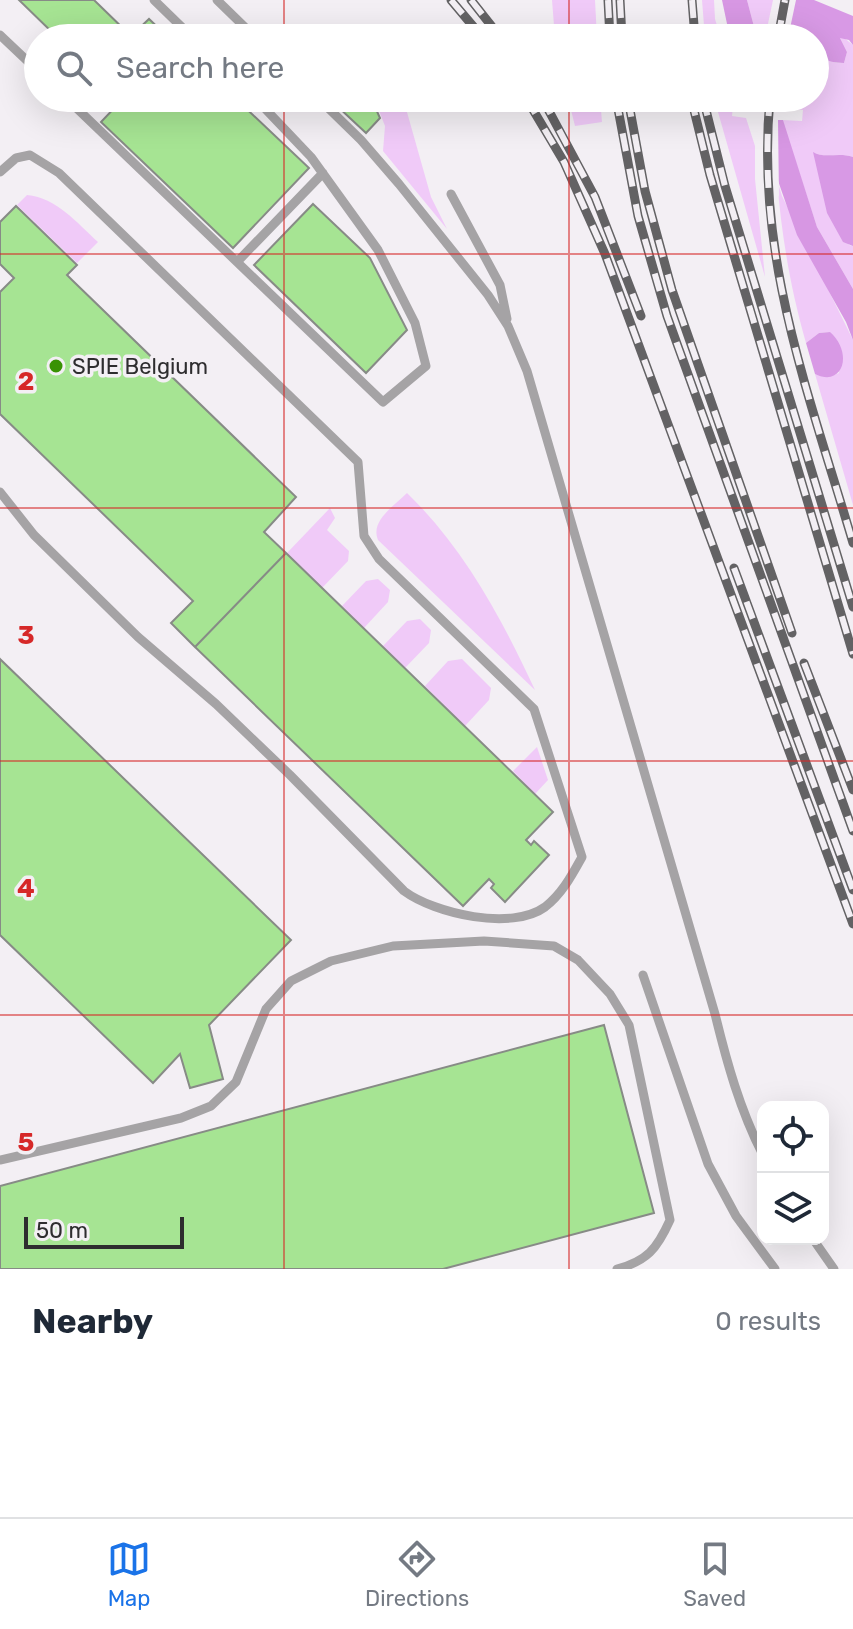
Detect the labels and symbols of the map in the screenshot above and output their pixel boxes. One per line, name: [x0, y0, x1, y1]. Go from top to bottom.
place label: SPIE Belgium: [72, 353, 208, 380]
marker: SPIE Belgium: [47, 357, 65, 375]
text: 2: [18, 366, 34, 397]
text: 3: [17, 620, 35, 651]
text: 4: [17, 873, 35, 904]
text: 5: [18, 1127, 34, 1158]
scale bar: [24, 1213, 184, 1249]

